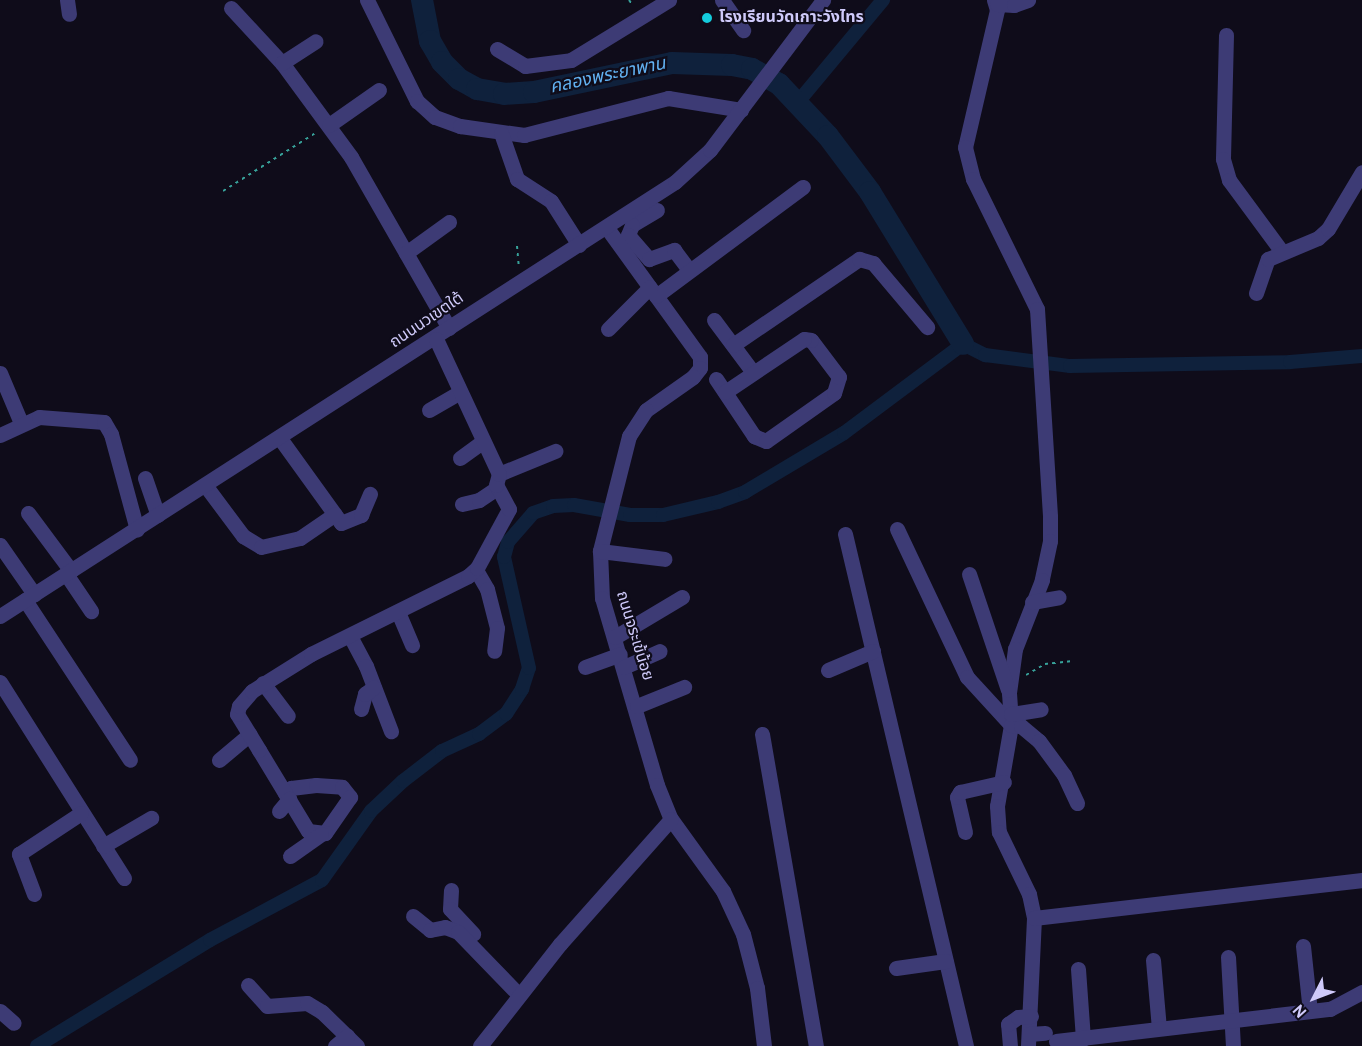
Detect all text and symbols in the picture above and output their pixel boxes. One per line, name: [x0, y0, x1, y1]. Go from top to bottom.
place label: โรงเรียนวัดเกาะวังไทร: [719, 8, 864, 28]
marker: โรงเรียนวัดเกาะวังไทร: [700, 11, 714, 25]
water label: คลองพระยาพาน: [548, 54, 668, 100]
street label: ถนนนวเขตใต้: [386, 289, 468, 353]
street label: ถนนจระเข้น้อย: [611, 589, 657, 683]
north arrow: [1284, 968, 1344, 1028]
text: N: [1289, 999, 1312, 1021]

